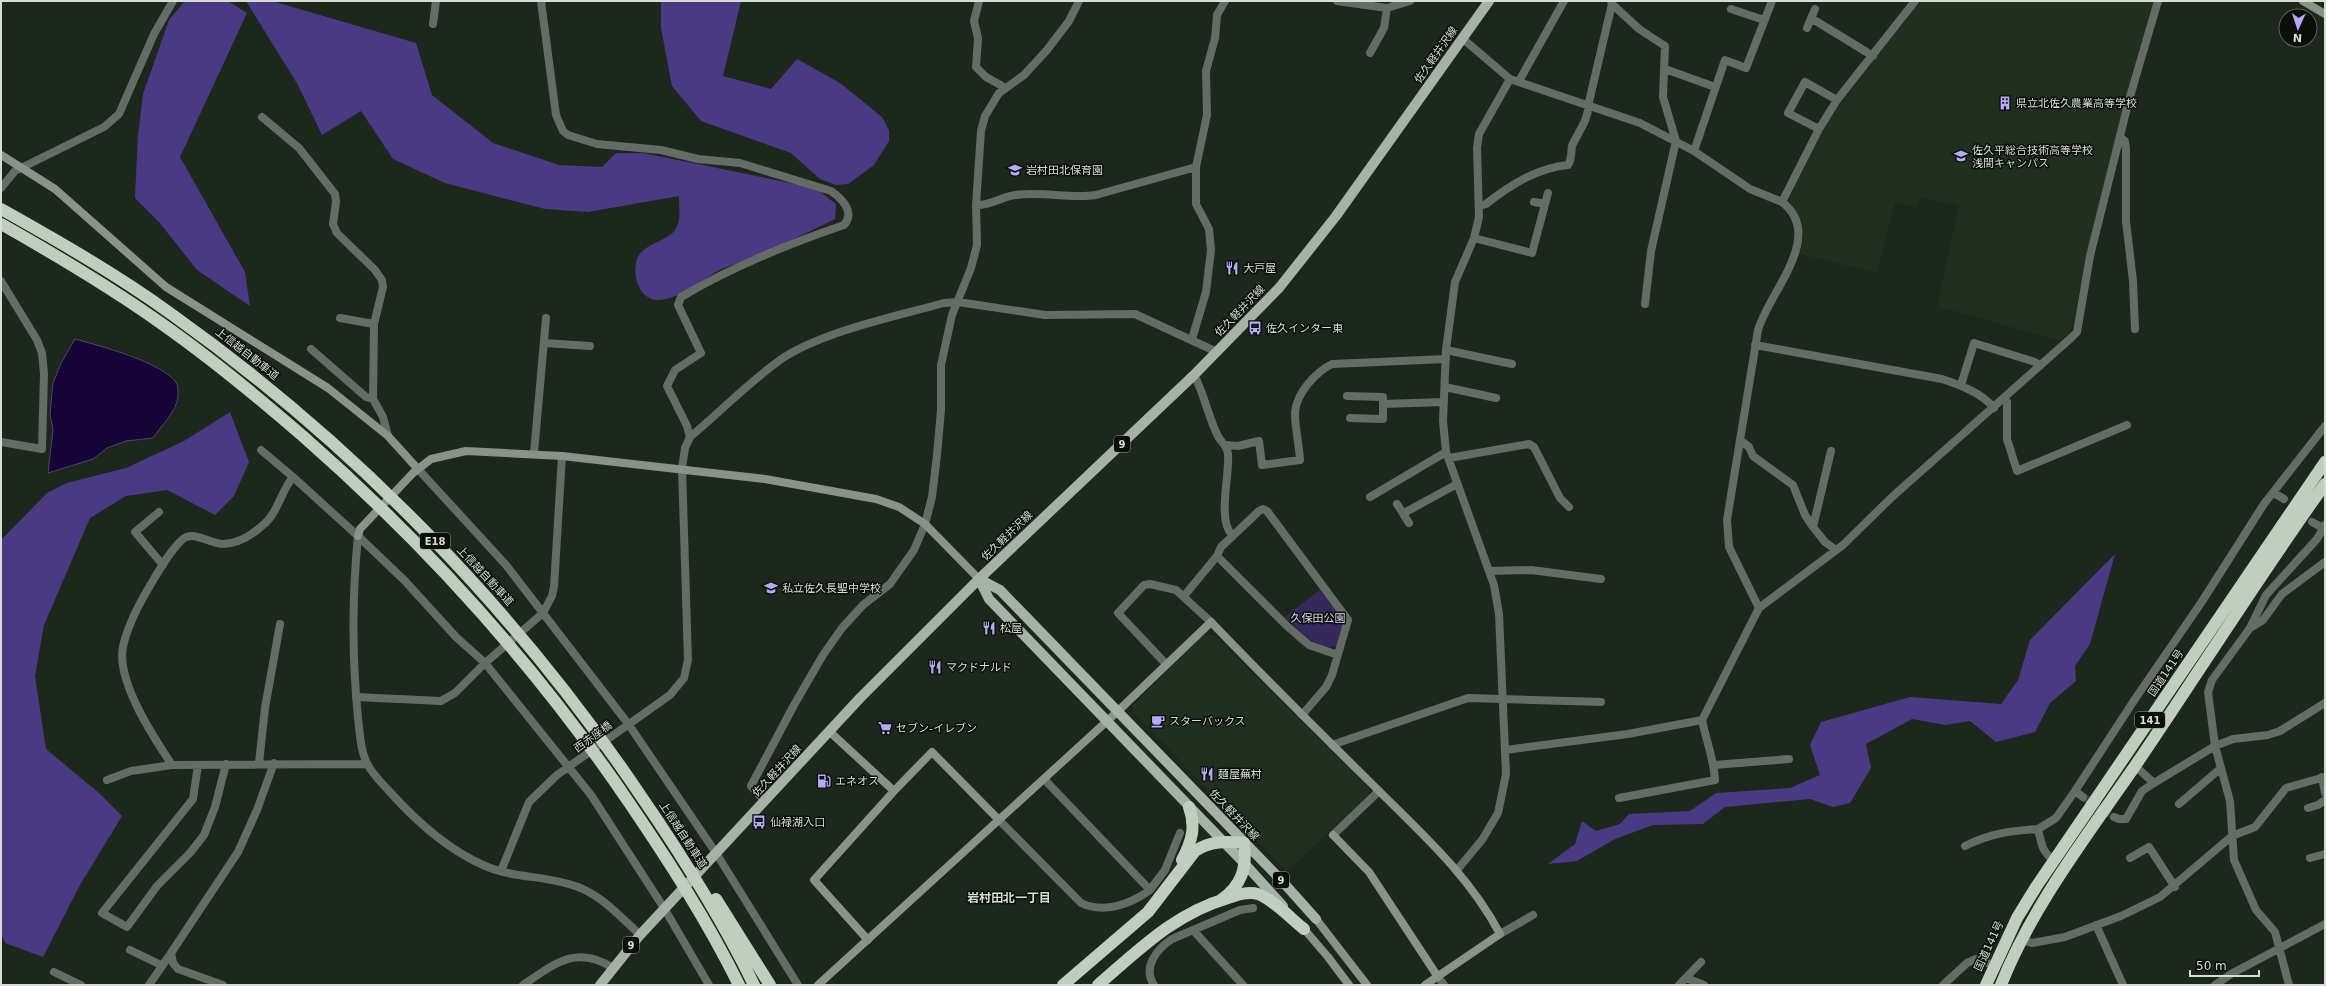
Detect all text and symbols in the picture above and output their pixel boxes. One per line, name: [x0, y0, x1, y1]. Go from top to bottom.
north arrow: [2278, 8, 2318, 48]
street label: 佐久軽井沢線: [1412, 24, 1460, 86]
text: N: [2293, 31, 2302, 44]
building icon: 県立北佐久農業高等学校: [1997, 95, 2013, 111]
place label: 県立北佐久農業高等学校: [2016, 97, 2137, 110]
place label: 佐久平総合技術高等学校 浅間キャンパス: [1972, 144, 2093, 170]
school or university icon: 佐久平総合技術高等学校 浅間キャンパス: [1953, 148, 1969, 164]
school or university icon: 岩村田北保育園: [1007, 162, 1023, 178]
place label: 岩村田北保育園: [1026, 164, 1103, 177]
restaurant icon: 大戸屋: [1224, 260, 1240, 276]
place label: 大戸屋: [1243, 262, 1276, 275]
street label: 佐久軽井沢線: [1212, 283, 1268, 339]
bus stop icon: 佐久インター東: [1247, 320, 1263, 336]
place label: 佐久インター東: [1266, 322, 1343, 335]
street label: 上信越自動車道: [213, 325, 281, 383]
road number: 9: [1114, 436, 1130, 452]
street label: 佐久軽井沢線: [979, 508, 1035, 564]
road number: E18: [420, 533, 450, 549]
street label: 上信越自動車道: [454, 543, 516, 609]
school or university icon: 私立佐久長聖中学校: [763, 580, 779, 596]
place label: 私立佐久長聖中学校: [782, 582, 881, 595]
park label: 久保田公園: [1291, 612, 1346, 625]
restaurant icon: 松屋: [981, 620, 997, 636]
place label: 松屋: [1000, 622, 1022, 635]
street label: 国道141号: [2146, 647, 2186, 699]
restaurant icon: マクドナルド: [927, 659, 943, 675]
place label: マクドナルド: [946, 661, 1012, 674]
road number: 141: [2135, 712, 2165, 728]
cafe icon: スターバックス: [1150, 713, 1166, 729]
place label: スターバックス: [1169, 715, 1246, 728]
street label: 西赤座橋: [571, 719, 615, 755]
supermarket icon: セブン-イレブン: [877, 720, 893, 736]
place label: セブン-イレブン: [896, 722, 977, 735]
street label: 佐久軽井沢線: [750, 742, 804, 800]
restaurant icon: 麺屋蕪村: [1199, 766, 1215, 782]
place label: 麺屋蕪村: [1218, 768, 1262, 781]
fuel station icon: エネオス: [816, 773, 832, 789]
place label: エネオス: [835, 775, 879, 788]
street label: 佐久軽井沢線: [1206, 787, 1262, 843]
street label: 上信越自動車道: [657, 799, 709, 871]
bus stop icon: 仙禄湖入口: [751, 814, 767, 830]
place label: 仙禄湖入口: [770, 816, 825, 829]
road number: 9: [1273, 872, 1289, 888]
district label: 岩村田北一丁目: [967, 891, 1051, 905]
street label: 国道141号: [1972, 919, 2006, 973]
road number: 9: [623, 937, 639, 953]
scale bar: [2190, 952, 2259, 978]
text: 50 m: [2196, 959, 2227, 973]

